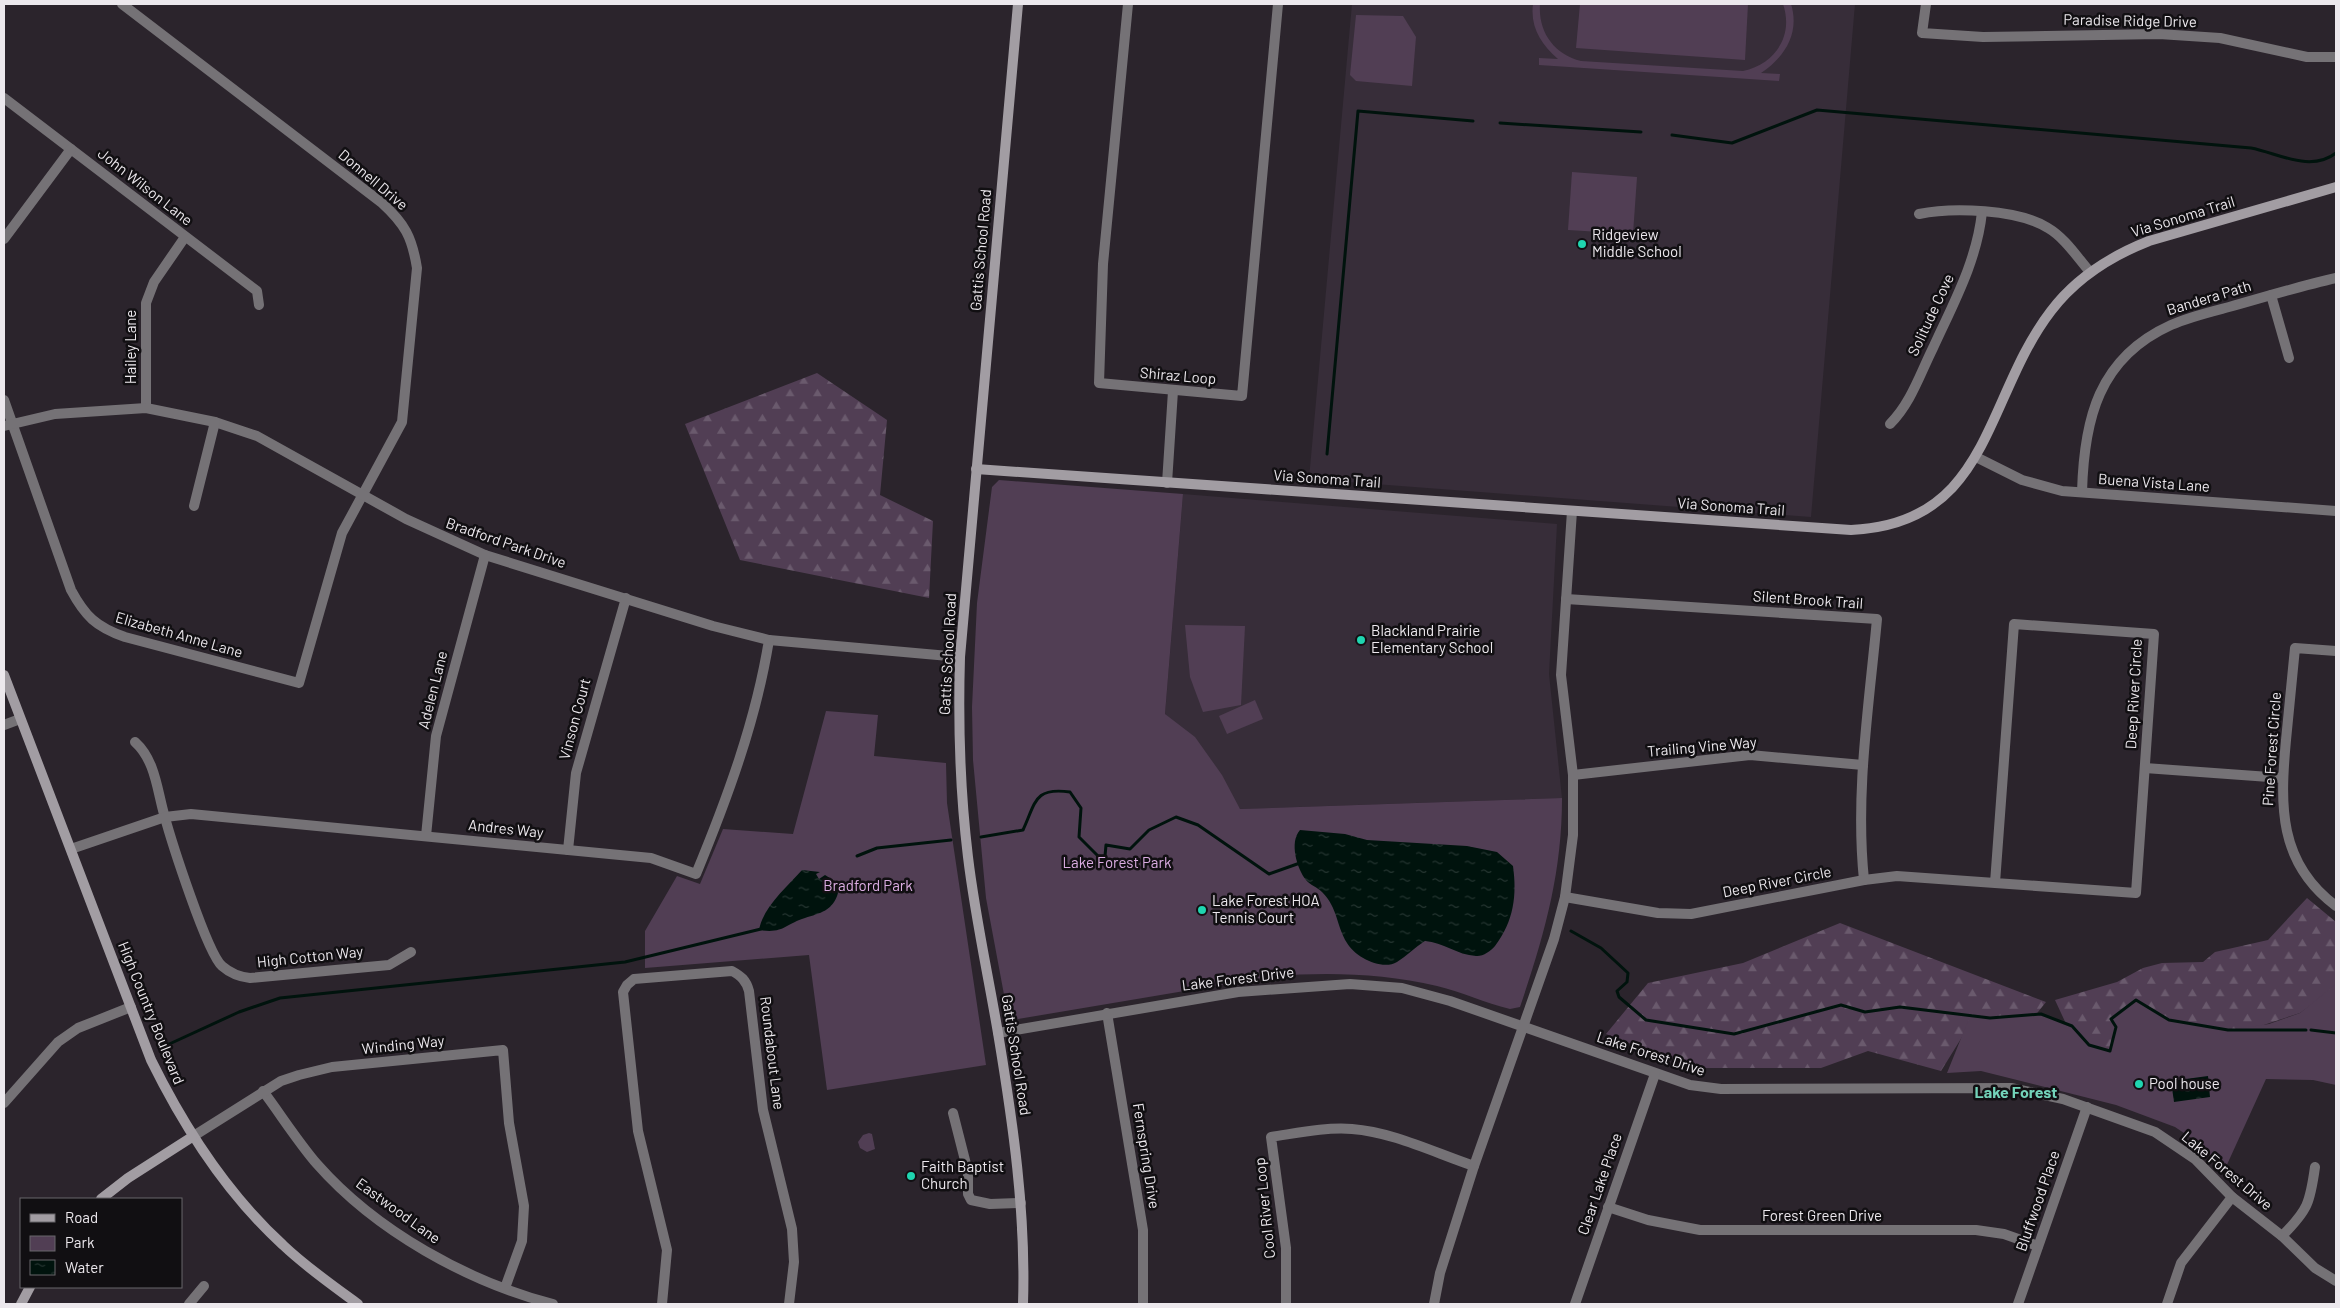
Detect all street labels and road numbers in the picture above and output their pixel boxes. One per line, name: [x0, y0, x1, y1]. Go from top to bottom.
street label: Paradise Ridge Drive: [2063, 10, 2197, 30]
street label: John Wilson Lane: [95, 144, 197, 229]
street label: Donnell Drive: [335, 145, 412, 213]
street label: Gattis School Road: [966, 188, 994, 312]
street label: Via Sonoma Trail: [2129, 192, 2237, 240]
street label: Solitude Cove: [1903, 271, 1957, 359]
street label: Bandera Path: [2164, 276, 2253, 318]
street label: Hailey Lane: [121, 310, 139, 384]
street label: Shiraz Loop: [1139, 363, 1217, 387]
street label: Via Sonoma Trail: [1273, 465, 1381, 491]
street label: Buena Vista Lane: [2098, 469, 2211, 495]
street label: Via Sonoma Trail: [1677, 493, 1785, 519]
street label: Bradford Park Drive: [444, 513, 569, 571]
street label: Silent Brook Trail: [1752, 586, 1864, 612]
street label: Gattis School Road: [935, 592, 959, 715]
street label: Elizabeth Anne Lane: [114, 607, 245, 661]
street label: Deep River Circle: [2121, 638, 2145, 750]
street label: Adelen Lane: [414, 649, 450, 731]
street label: Vinson Court: [555, 676, 594, 761]
street label: Pine Forest Circle: [2258, 691, 2284, 807]
street label: Trailing Vine Way: [1647, 732, 1757, 760]
street label: Andres Way: [468, 815, 545, 841]
street label: Deep River Circle: [1721, 862, 1833, 900]
street label: High Country Boulevard: [115, 939, 189, 1087]
street label: High Cotton Way: [256, 941, 364, 971]
street label: Lake Forest Drive: [1181, 962, 1295, 994]
street label: Gattis School Road: [999, 993, 1035, 1117]
street label: Roundabout Lane: [757, 995, 789, 1111]
street label: Lake Forest Drive: [1595, 1027, 1708, 1079]
street label: Winding Way: [361, 1031, 445, 1057]
street label: Fernspring Drive: [1130, 1102, 1164, 1210]
street label: Lake Forest Drive: [2179, 1127, 2277, 1213]
street label: Clear Lake Place: [1573, 1130, 1625, 1237]
street label: Bluffwood Place: [2011, 1148, 2063, 1253]
street label: Cool River Loop: [1250, 1157, 1278, 1259]
street label: Eastwood Lane: [353, 1174, 444, 1247]
street label: Forest Green Drive: [1762, 1206, 1882, 1224]

